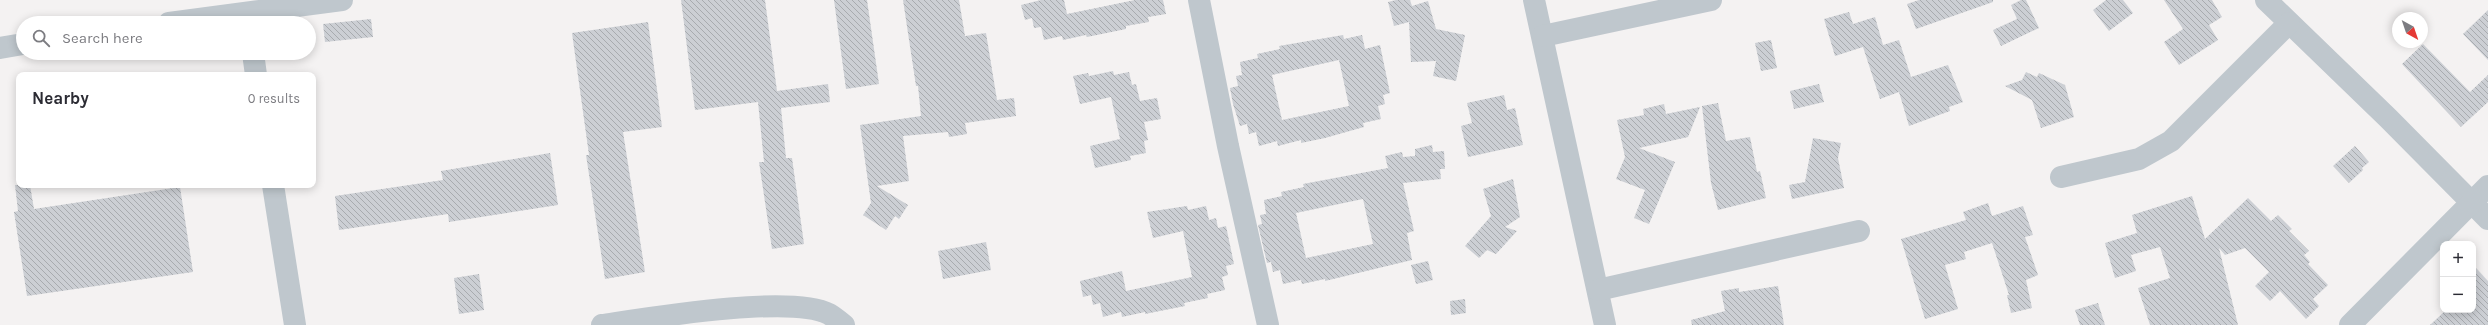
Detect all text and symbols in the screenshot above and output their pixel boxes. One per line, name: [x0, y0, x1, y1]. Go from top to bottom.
north arrow: [2392, 12, 2428, 48]
search box: [16, 16, 316, 60]
icon: search: [30, 27, 52, 49]
text: Search here: [62, 29, 143, 47]
text: Nearby: [32, 88, 89, 108]
text: 0 results: [248, 91, 300, 106]
map controls: [2440, 241, 2476, 313]
button: +: [2440, 241, 2476, 277]
button: −: [2440, 277, 2476, 313]

